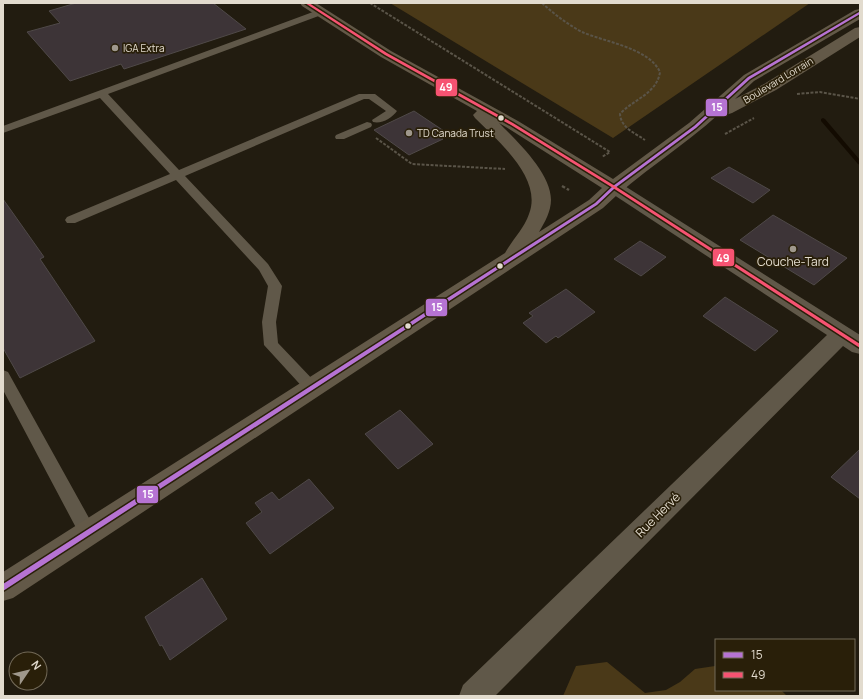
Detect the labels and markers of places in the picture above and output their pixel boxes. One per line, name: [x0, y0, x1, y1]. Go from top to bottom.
place label: IGA Extra: [123, 41, 164, 55]
marker: IGA Extra: [110, 43, 120, 53]
unlabelled marker: [496, 113, 506, 123]
place label: TD Canada Trust: [417, 126, 494, 140]
marker: TD Canada Trust: [404, 128, 414, 138]
marker: Couche-Tard: [788, 244, 798, 254]
place label: Couche-Tard: [757, 253, 829, 270]
unlabelled marker: [495, 261, 505, 271]
unlabelled marker: [403, 321, 413, 331]

